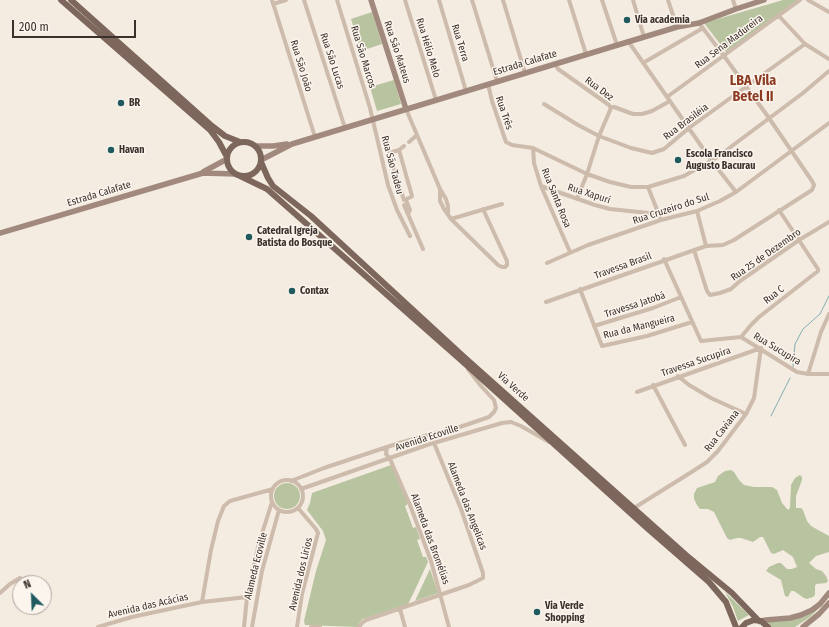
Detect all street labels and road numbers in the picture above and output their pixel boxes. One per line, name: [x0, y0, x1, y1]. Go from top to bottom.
street label: Rua Sena Madureira: [693, 13, 765, 71]
street label: Rua Hélio Melo: [413, 17, 443, 79]
street label: Rua São Mateus: [381, 19, 413, 85]
street label: Rua Terra: [449, 23, 471, 63]
street label: Rua São Marcos: [348, 25, 378, 89]
street label: Rua São Lucas: [317, 31, 347, 91]
street label: Rua São João: [287, 39, 315, 93]
street label: Estrada Calafate: [492, 48, 558, 78]
street label: Rua Dez: [582, 74, 616, 104]
street label: Rua Três: [493, 95, 515, 131]
street label: Rua Brasiléia: [661, 101, 711, 143]
street label: Rua São Tadeu: [378, 134, 406, 196]
street label: Rua Santa Rosa: [539, 166, 573, 230]
street label: Estrada Calafate: [66, 179, 132, 209]
street label: Rua Xapuri: [566, 181, 612, 207]
street label: Rua Cruzeiro do Sul: [631, 191, 711, 227]
street label: Rua 25 de Dezembro: [729, 226, 803, 284]
street label: Travessa Brasil: [593, 250, 653, 282]
street label: Rua C: [761, 283, 787, 307]
street label: Travessa Jatobá: [603, 290, 667, 320]
street label: Rua da Mangueira: [602, 312, 676, 342]
street label: Rua Sucupira: [751, 330, 803, 368]
street label: Travessa Sucupira: [660, 344, 732, 380]
street label: Via Verde: [495, 370, 531, 404]
street label: Rua Caviana: [702, 408, 742, 454]
street label: Avenida Ecoville: [394, 422, 460, 454]
street label: Alameda das Angelicas: [445, 460, 489, 552]
street label: Alameda das Bromélias: [408, 492, 452, 586]
street label: Alameda Ecoville: [242, 531, 270, 601]
street label: Avenida dos Lírios: [287, 536, 315, 612]
street label: Avenida das Acácias: [107, 591, 189, 621]

